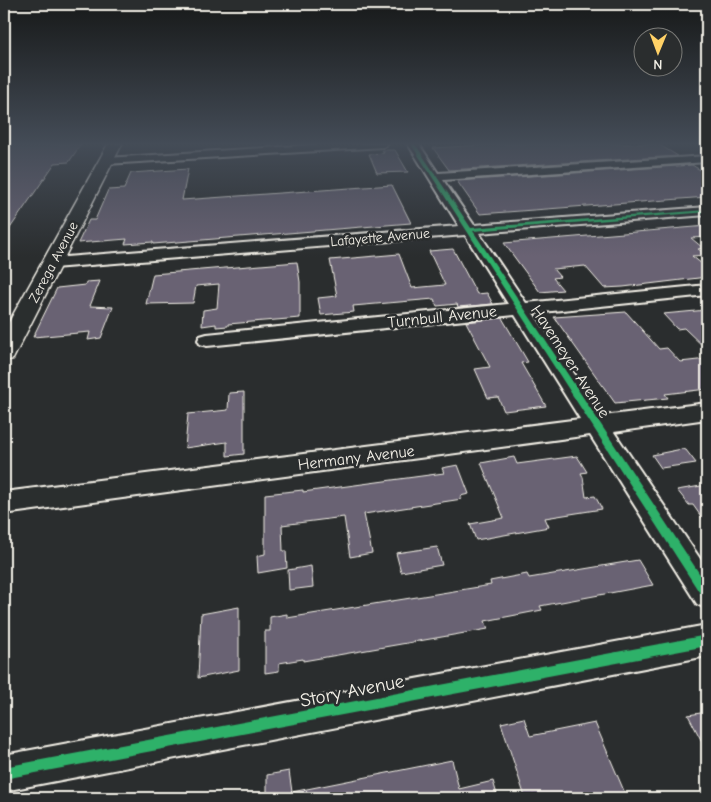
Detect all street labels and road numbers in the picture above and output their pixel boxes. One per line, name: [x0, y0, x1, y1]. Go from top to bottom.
street label: Zerega Avenue: [25, 219, 82, 306]
street label: Lafayette Avenue: [330, 225, 431, 250]
street label: Turnbull Avenue: [387, 302, 498, 332]
street label: Havemeyer Avenue: [527, 302, 613, 421]
street label: Hermany Avenue: [297, 442, 416, 474]
street label: Story Avenue: [298, 670, 406, 712]

